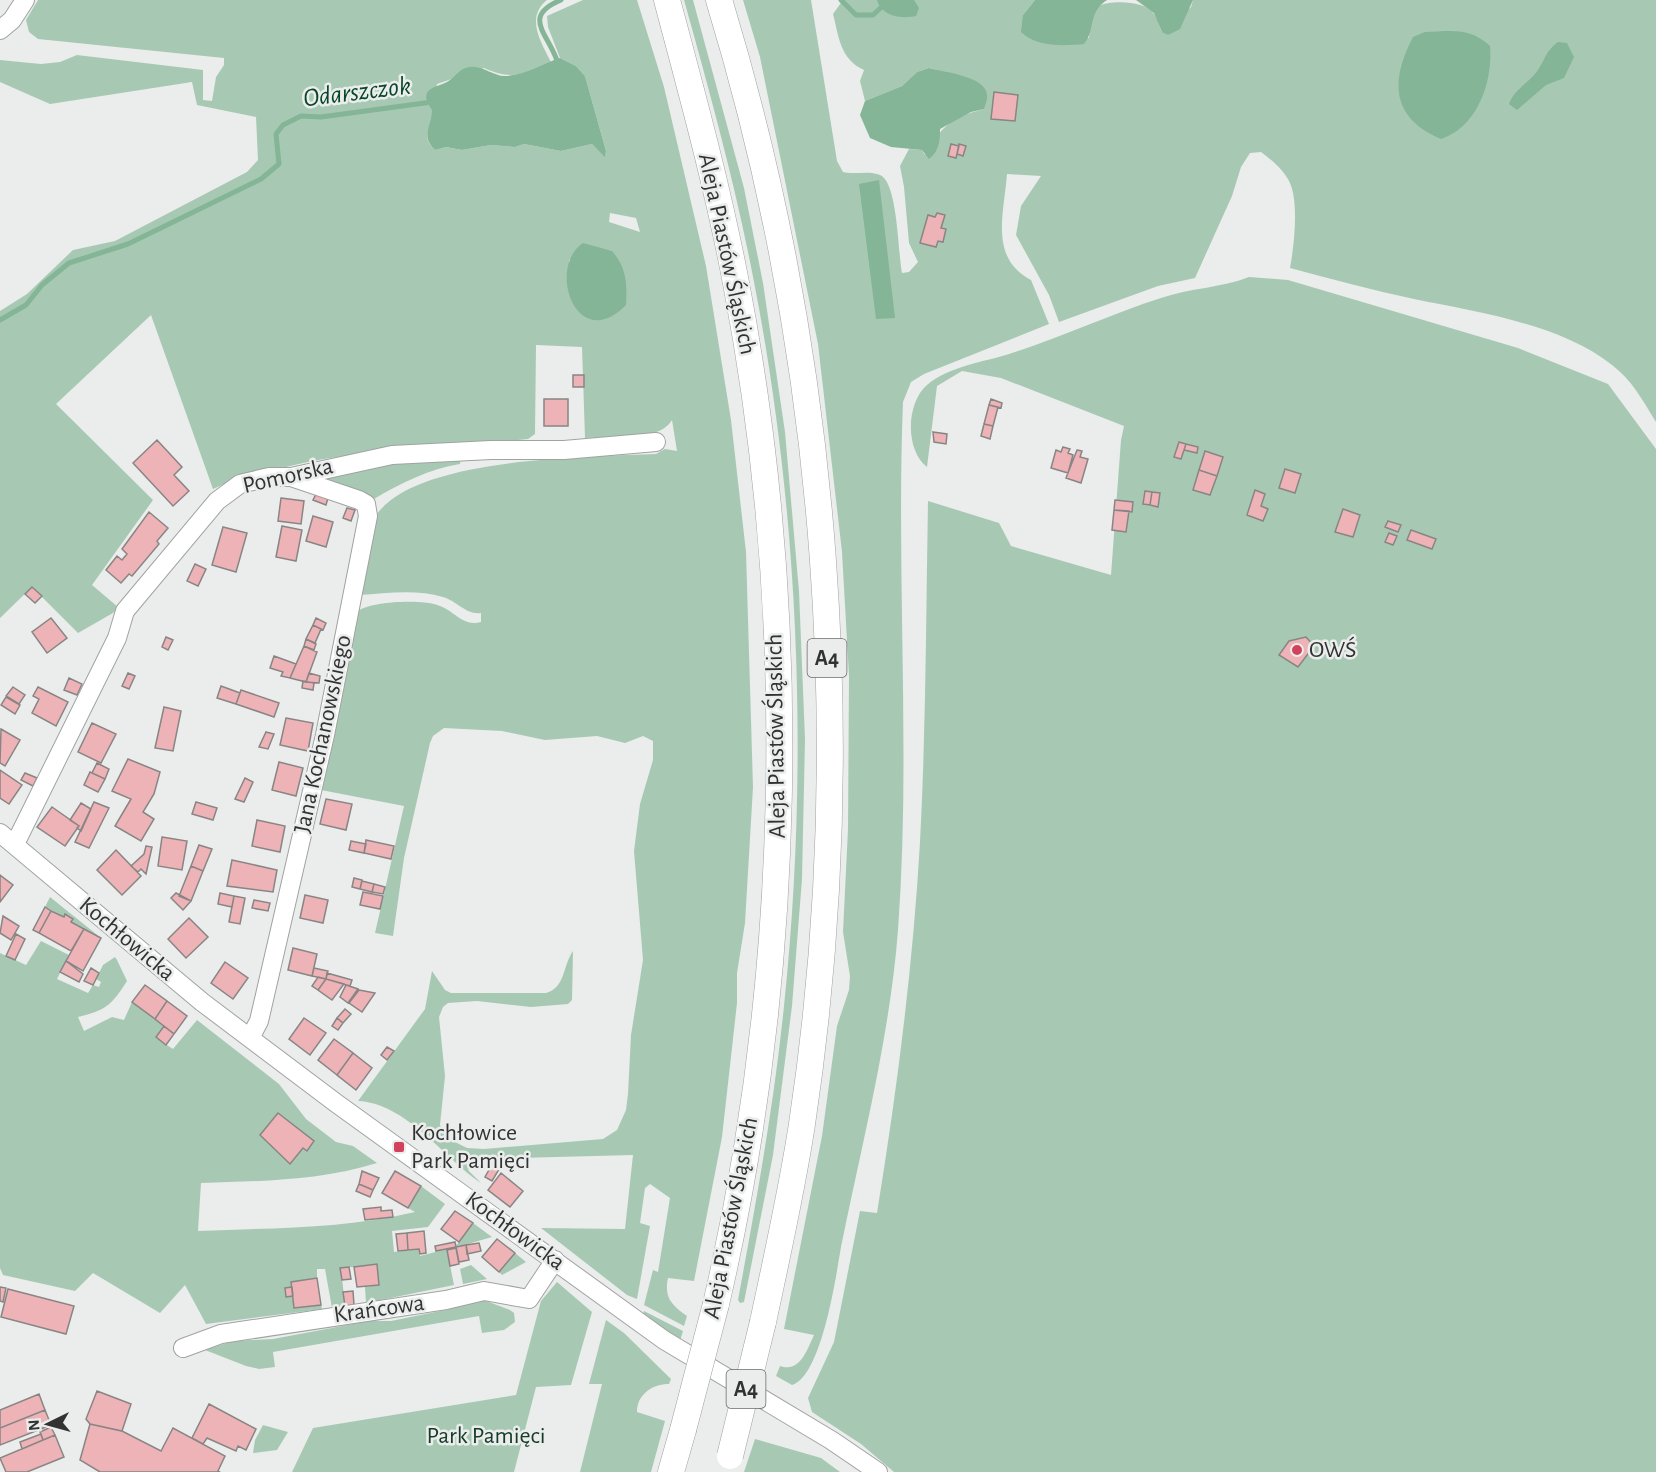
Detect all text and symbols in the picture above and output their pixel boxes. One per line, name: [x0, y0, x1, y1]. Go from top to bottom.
water label: Odarszczok: [302, 73, 412, 111]
street label: Aleja Piastów Śląskich: [694, 151, 762, 357]
street label: Pomorska: [241, 454, 335, 498]
street label: Jana Kochanowskiego: [290, 633, 356, 835]
street label: Aleja Piastów Śląskich: [760, 633, 790, 839]
place label: OWŚ: [1309, 636, 1356, 662]
road number: A4: [808, 639, 846, 677]
marker: OWŚ: [1290, 643, 1304, 657]
street label: Kochłowicka: [75, 892, 179, 986]
street label: Aleja Piastów Śląskich: [698, 1115, 762, 1321]
place label: Kochłowice Park Pamięci: [411, 1121, 530, 1173]
marker: Kochłowice Park Pamięci: [392, 1140, 406, 1154]
street label: Kochłowicka: [461, 1187, 569, 1275]
street label: Krańcowa: [332, 1291, 426, 1327]
road number: A4: [726, 1370, 766, 1408]
north arrow: [18, 1394, 78, 1454]
text: N: [26, 1419, 43, 1431]
park label: Park Pamięci: [426, 1424, 546, 1448]

